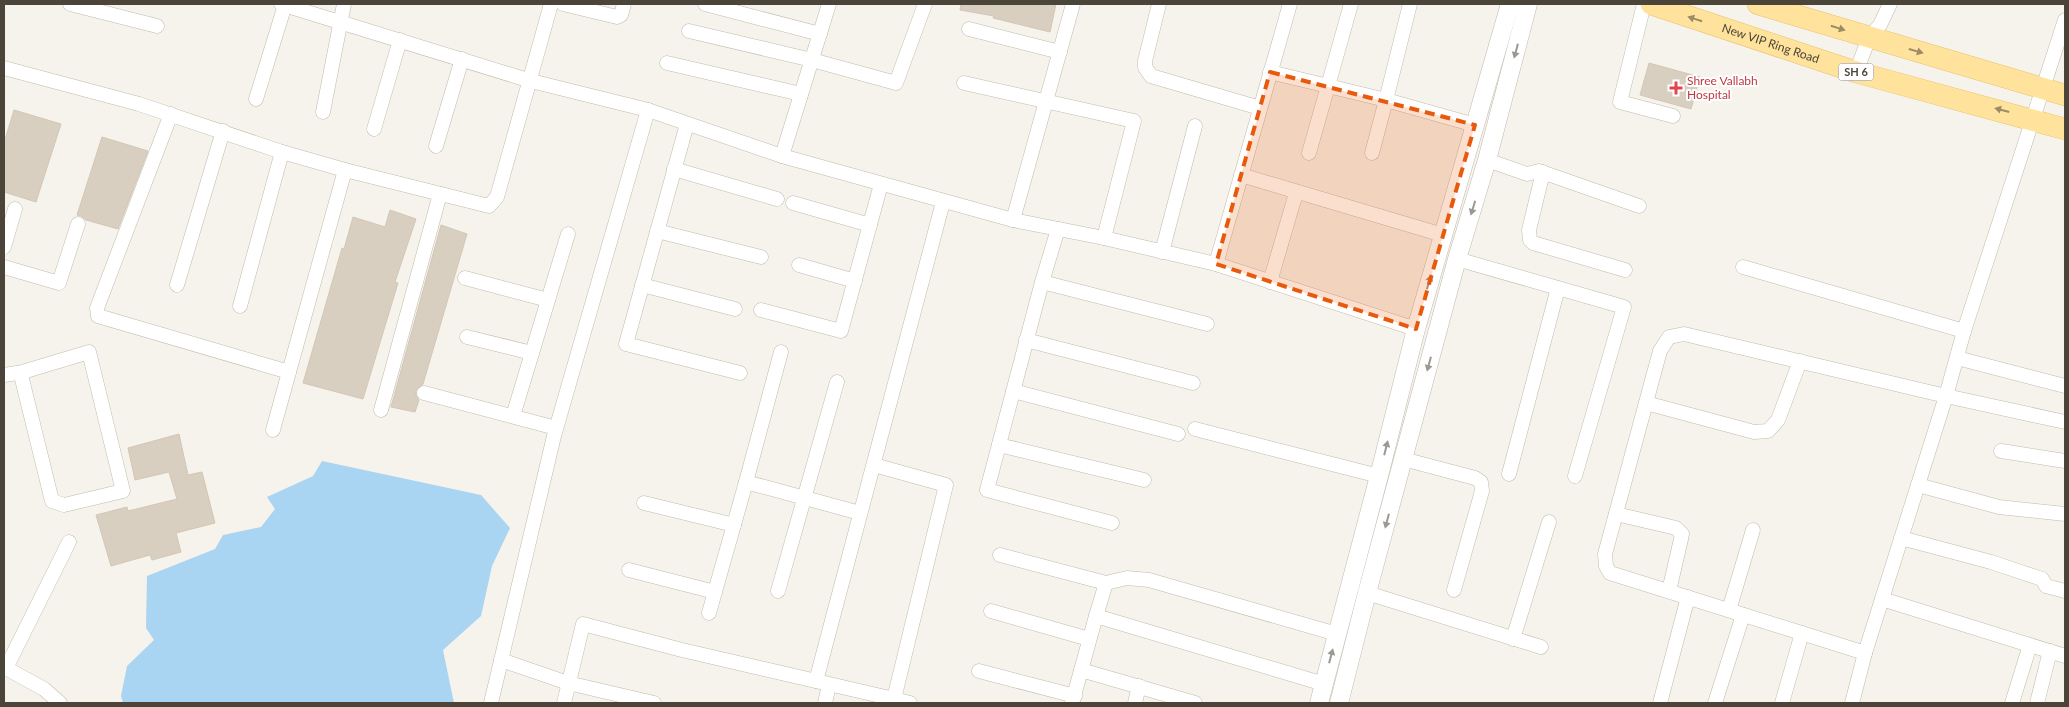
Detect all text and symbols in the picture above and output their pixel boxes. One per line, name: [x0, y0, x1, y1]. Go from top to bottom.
one-way arrow: [1687, 14, 1702, 22]
street label: New VIP Ring Road: [1720, 20, 1821, 66]
one-way arrow: [1831, 25, 1846, 33]
one-way arrow: [1512, 43, 1520, 58]
one-way arrow: [1908, 48, 1923, 56]
road number: SH 6: [1838, 64, 1874, 80]
place label: Shree Vallabh Hospital: [1687, 73, 1758, 102]
marker: Shree Vallabh Hospital: [1669, 81, 1683, 95]
one-way arrow: [1994, 106, 2009, 114]
one-way arrow: [1468, 200, 1476, 215]
one-way arrow: [1426, 275, 1434, 290]
one-way arrow: [1425, 356, 1433, 371]
one-way arrow: [1382, 441, 1390, 456]
one-way arrow: [1382, 513, 1390, 528]
one-way arrow: [1328, 649, 1336, 664]

